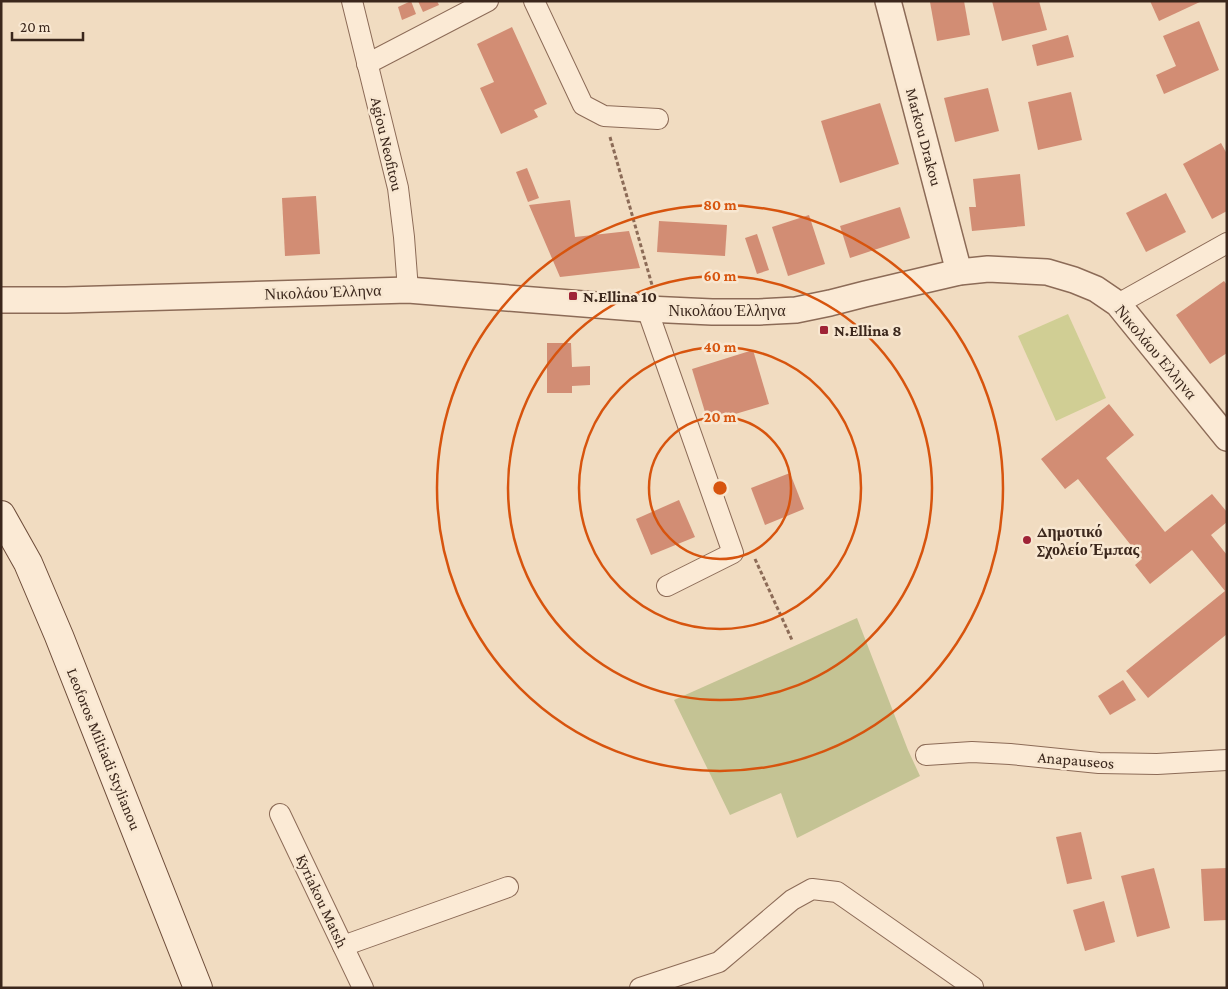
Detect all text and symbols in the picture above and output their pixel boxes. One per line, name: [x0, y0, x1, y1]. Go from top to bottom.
scale bar: [12, 10, 84, 42]
text: 20 m: [20, 19, 51, 35]
street label: Markou Drakou: [903, 86, 945, 188]
street label: Agiou Neofitou: [367, 95, 406, 193]
text: 80 m: [703, 197, 737, 213]
text: 60 m: [704, 268, 737, 284]
street label: Νικολάου Έλληνα: [264, 281, 382, 304]
place label: N.Ellina 10: [583, 288, 657, 305]
marker: N.Ellina 10: [567, 290, 579, 302]
street label: Νικολάου Έλληνα: [668, 302, 786, 320]
street label: Νικολάου Έλληνα: [1111, 302, 1201, 403]
place label: N.Ellina 8: [834, 322, 902, 339]
marker: N.Ellina 8: [818, 324, 830, 336]
text: 40 m: [704, 339, 737, 355]
text: 20 m: [704, 409, 736, 425]
centre of rings: [711, 479, 729, 497]
place label: Δημοτικό Σχολείο Έμπας: [1037, 523, 1139, 559]
marker: Δημοτικό Σχολείο Έμπας: [1021, 534, 1033, 546]
street label: Leoforos Miltiadi Stylianou: [63, 666, 145, 833]
street label: Anapauseos: [1037, 748, 1115, 773]
street label: Kyriakou Matsh: [292, 852, 351, 951]

